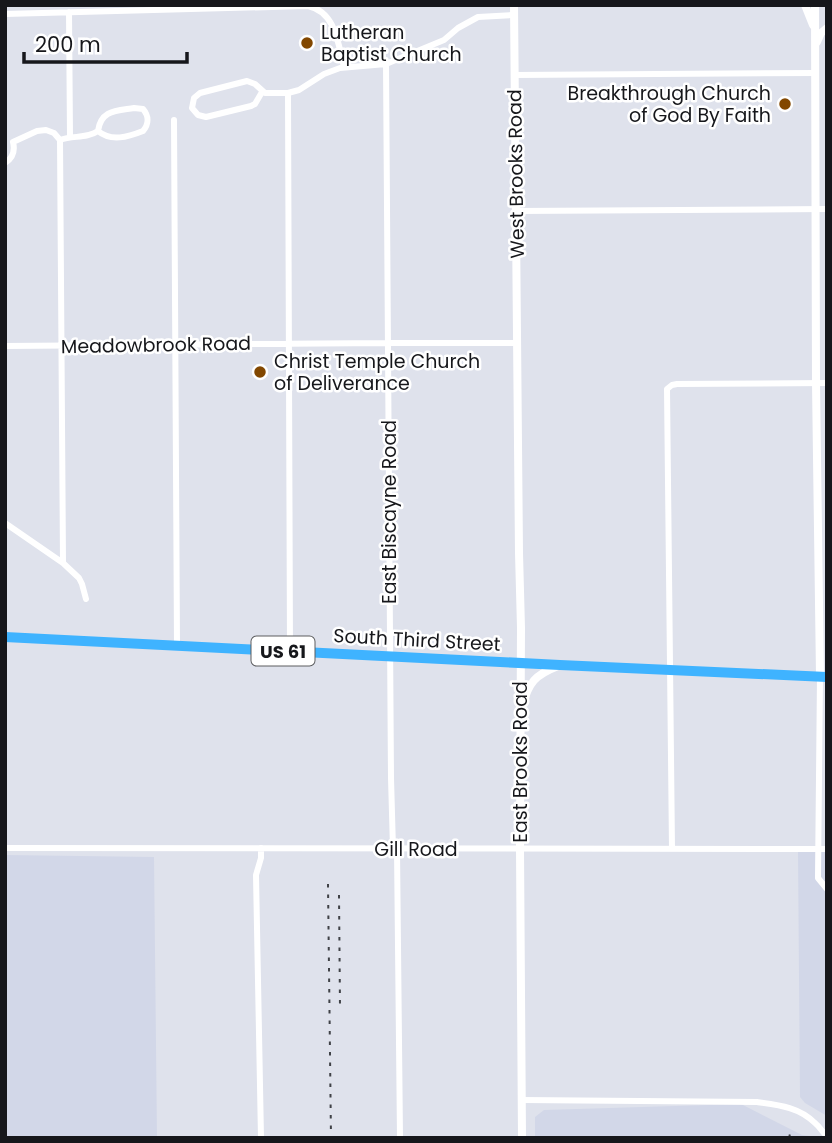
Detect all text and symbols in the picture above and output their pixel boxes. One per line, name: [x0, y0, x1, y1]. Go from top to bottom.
place label: Lutheran Baptist Church: [321, 19, 462, 68]
scale bar: [24, 21, 187, 65]
text: 200 m: [35, 30, 101, 59]
marker: Lutheran Baptist Church: [299, 35, 315, 51]
place label: Breakthrough Church of God By Faith: [568, 80, 771, 129]
street label: West Brooks Road: [501, 89, 531, 259]
marker: Breakthrough Church of God By Faith: [777, 96, 793, 112]
street label: Meadowbrook Road: [61, 330, 251, 360]
place label: Christ Temple Church of Deliverance: [274, 348, 480, 397]
marker: Christ Temple Church of Deliverance: [252, 364, 268, 380]
street label: East Biscayne Road: [376, 420, 403, 604]
street label: South Third Street: [333, 622, 501, 658]
road number: US 61: [252, 636, 314, 666]
street label: East Brooks Road: [507, 681, 534, 843]
street label: Gill Road: [374, 836, 458, 863]

